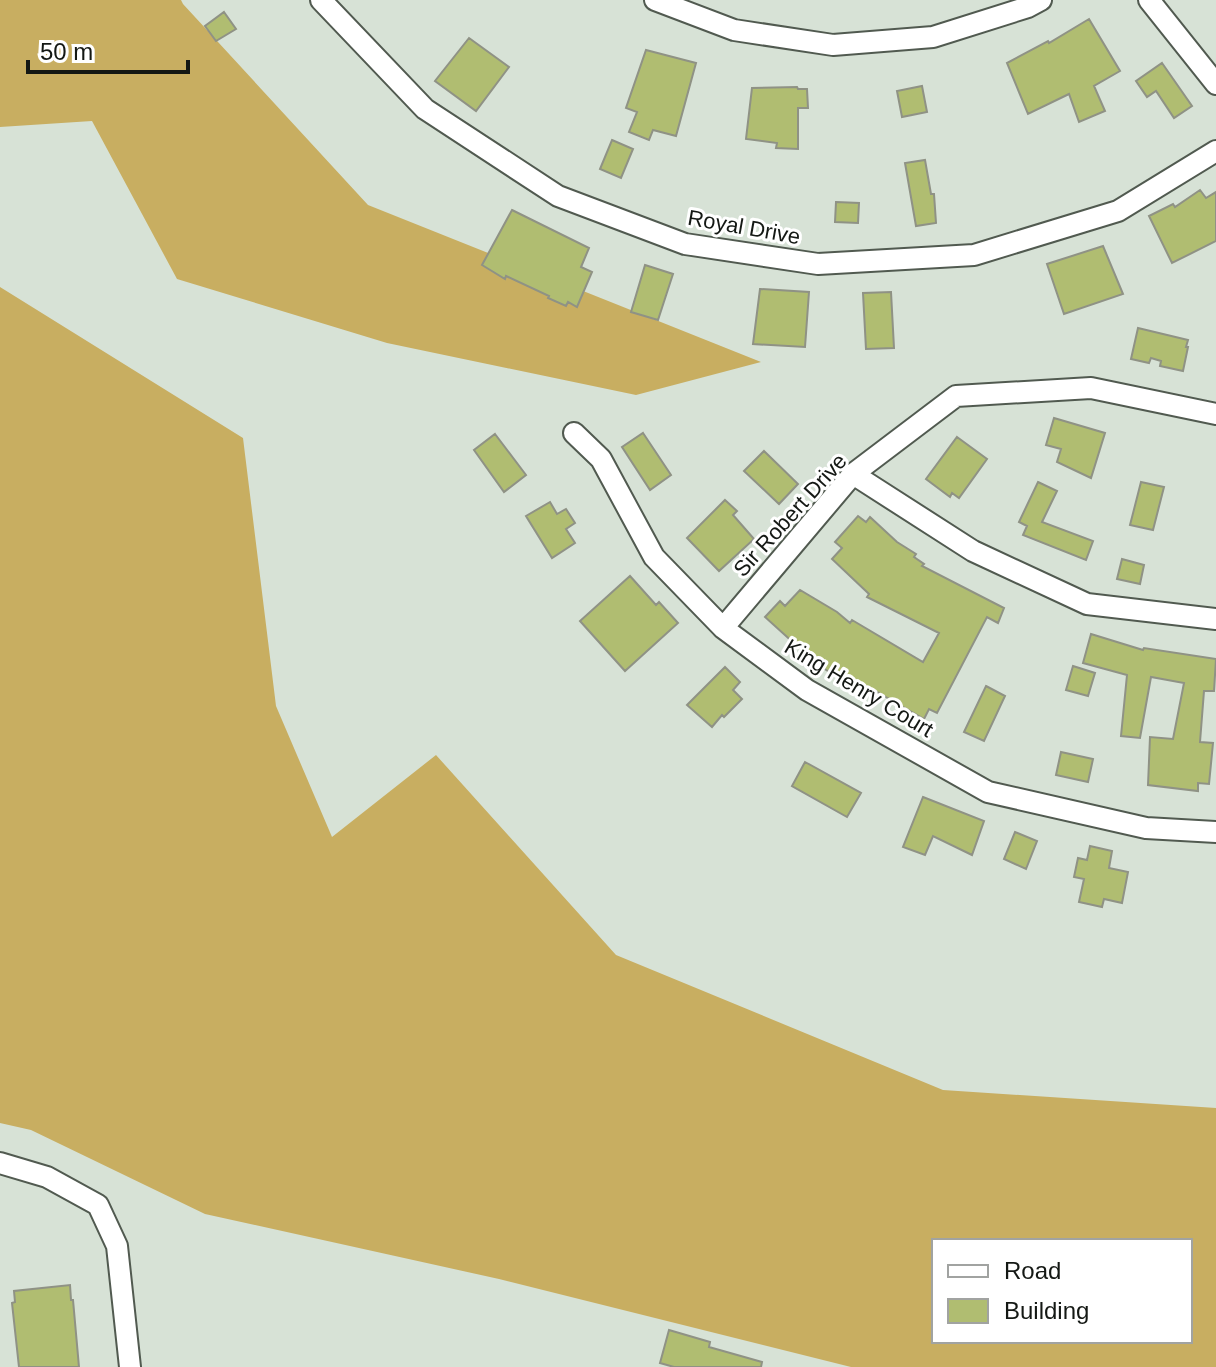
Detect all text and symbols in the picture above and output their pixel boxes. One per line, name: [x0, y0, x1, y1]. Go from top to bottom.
scale bar: [28, 24, 188, 74]
text: 50 m: [40, 38, 93, 65]
street label: Royal Drive: [686, 205, 802, 249]
street label: Sir Robert Drive: [728, 448, 852, 582]
street label: King Henry Court: [780, 634, 938, 742]
legend: [932, 1239, 1192, 1343]
text: Road: [1004, 1257, 1061, 1284]
text: Building: [1004, 1297, 1089, 1324]

